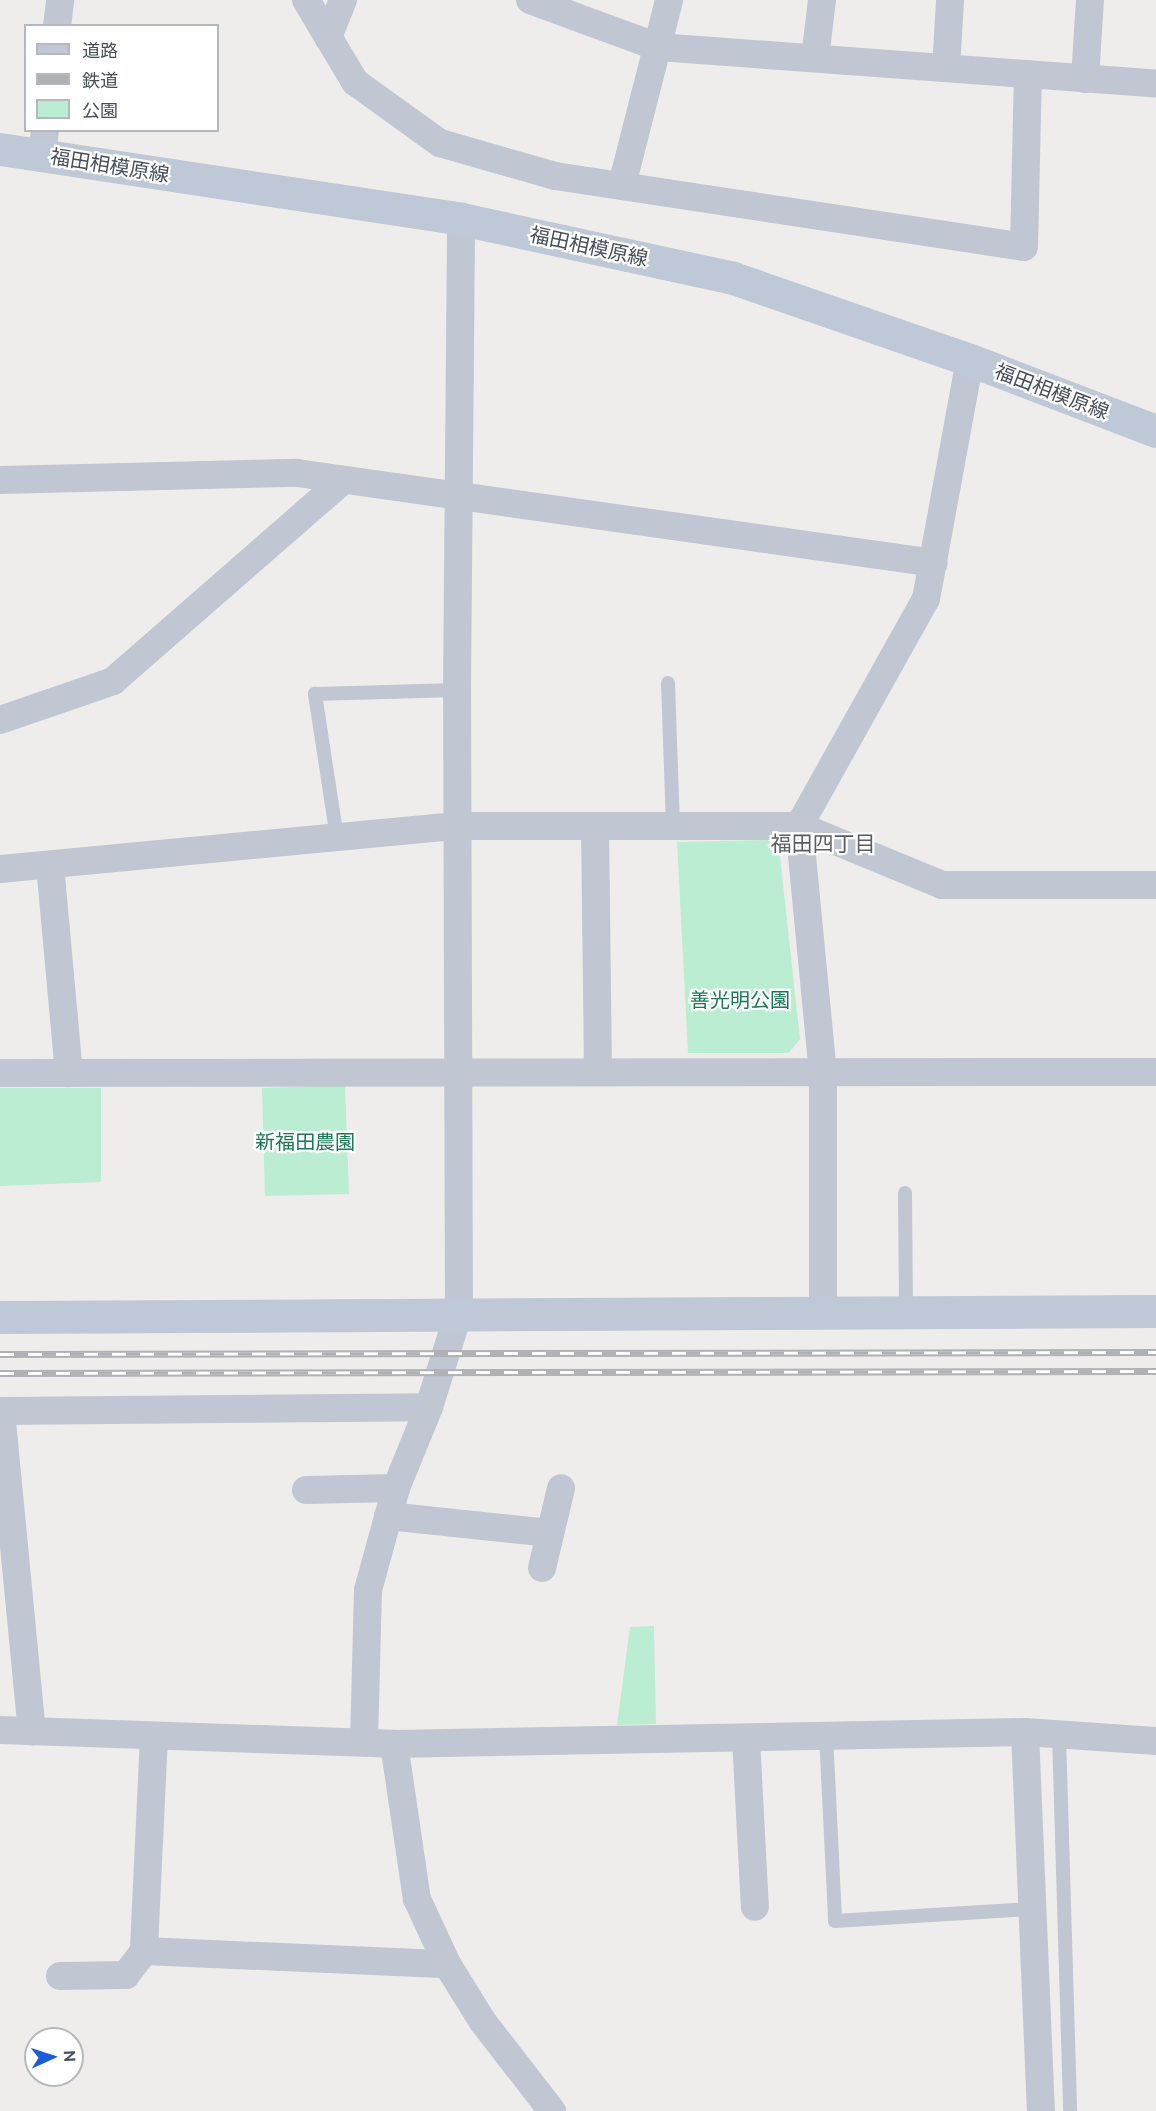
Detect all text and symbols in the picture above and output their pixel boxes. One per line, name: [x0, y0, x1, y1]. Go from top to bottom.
legend: [24, 24, 219, 132]
text: 道路: [82, 40, 118, 60]
text: 鉄道: [82, 70, 118, 90]
text: 公園: [82, 100, 118, 120]
street label: 福田相模原線: [49, 144, 171, 186]
street label: 福田相模原線: [528, 222, 650, 270]
street label: 福田相模原線: [992, 358, 1112, 424]
district label: 福田四丁目: [771, 830, 875, 856]
park label: 善光明公園: [690, 987, 790, 1011]
park label: 新福田農園: [255, 1129, 355, 1153]
north arrow: [24, 2027, 84, 2087]
text: N: [61, 2050, 79, 2063]

